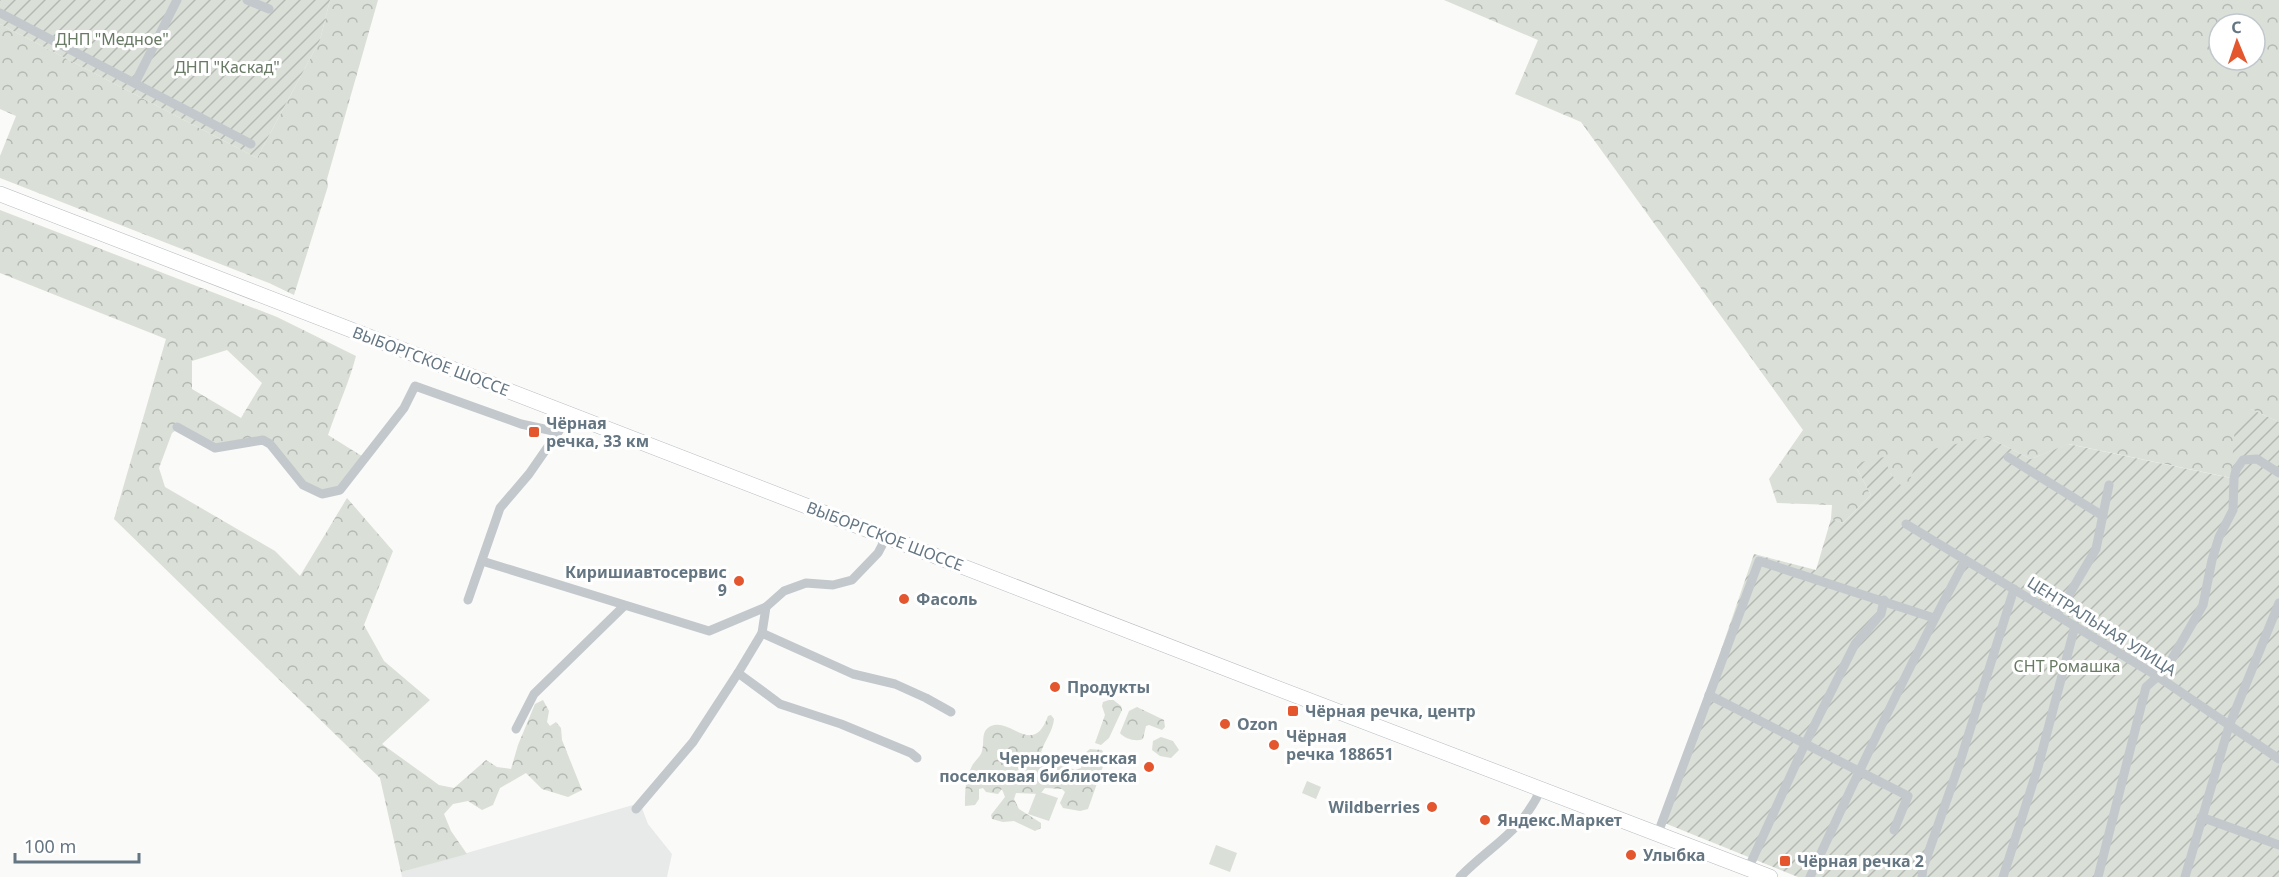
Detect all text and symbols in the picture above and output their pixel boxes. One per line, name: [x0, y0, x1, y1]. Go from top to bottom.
north arrow: [2207, 12, 2267, 72]
text: С: [2231, 16, 2242, 38]
park label: ДНП "Медное": [55, 28, 169, 50]
park label: ДНП "Каскад": [174, 56, 280, 78]
street label: ВЫБОРГСКОЕ ШОССЕ: [349, 321, 513, 401]
place label: Чёрная речка, 33 км: [546, 412, 649, 452]
marker: Чёрная речка, 33 км: [527, 425, 541, 439]
street label: ВЫБОРГСКОЕ ШОССЕ: [803, 496, 967, 576]
place label: Киришиавтосервис 9: [565, 561, 727, 601]
street label: ЦЕНТРАЛЬНАЯ УЛИЦА: [2023, 571, 2181, 681]
marker: Киришиавтосервис 9: [732, 574, 746, 588]
place label: Фасоль: [916, 588, 978, 610]
marker: Фасоль: [897, 592, 911, 606]
park label: СНТ Ромашка: [2014, 655, 2120, 677]
place label: Продукты: [1067, 676, 1150, 698]
marker: Продукты: [1048, 680, 1062, 694]
place label: Чёрная речка, центр: [1305, 700, 1476, 722]
marker: Чёрная речка, центр: [1286, 704, 1300, 718]
place label: Ozon: [1237, 713, 1278, 735]
marker: Ozon: [1218, 717, 1232, 731]
place label: Чёрная речка 188651: [1286, 725, 1394, 765]
marker: Чёрная речка 188651: [1267, 738, 1281, 752]
place label: Чернореченская поселковая библиотека: [939, 747, 1137, 787]
marker: Чернореченская поселковая библиотека: [1142, 760, 1156, 774]
place label: Wildberries: [1329, 796, 1420, 818]
marker: Wildberries: [1425, 800, 1439, 814]
place label: Яндекс.Маркет: [1497, 809, 1622, 831]
marker: Яндекс.Маркет: [1478, 813, 1492, 827]
scale bar: [15, 826, 140, 864]
text: 100 m: [24, 834, 76, 858]
place label: Улыбка: [1643, 844, 1705, 866]
marker: Улыбка: [1624, 848, 1638, 862]
place label: Чёрная речка 2: [1797, 850, 1924, 872]
marker: Чёрная речка 2: [1778, 854, 1792, 868]

